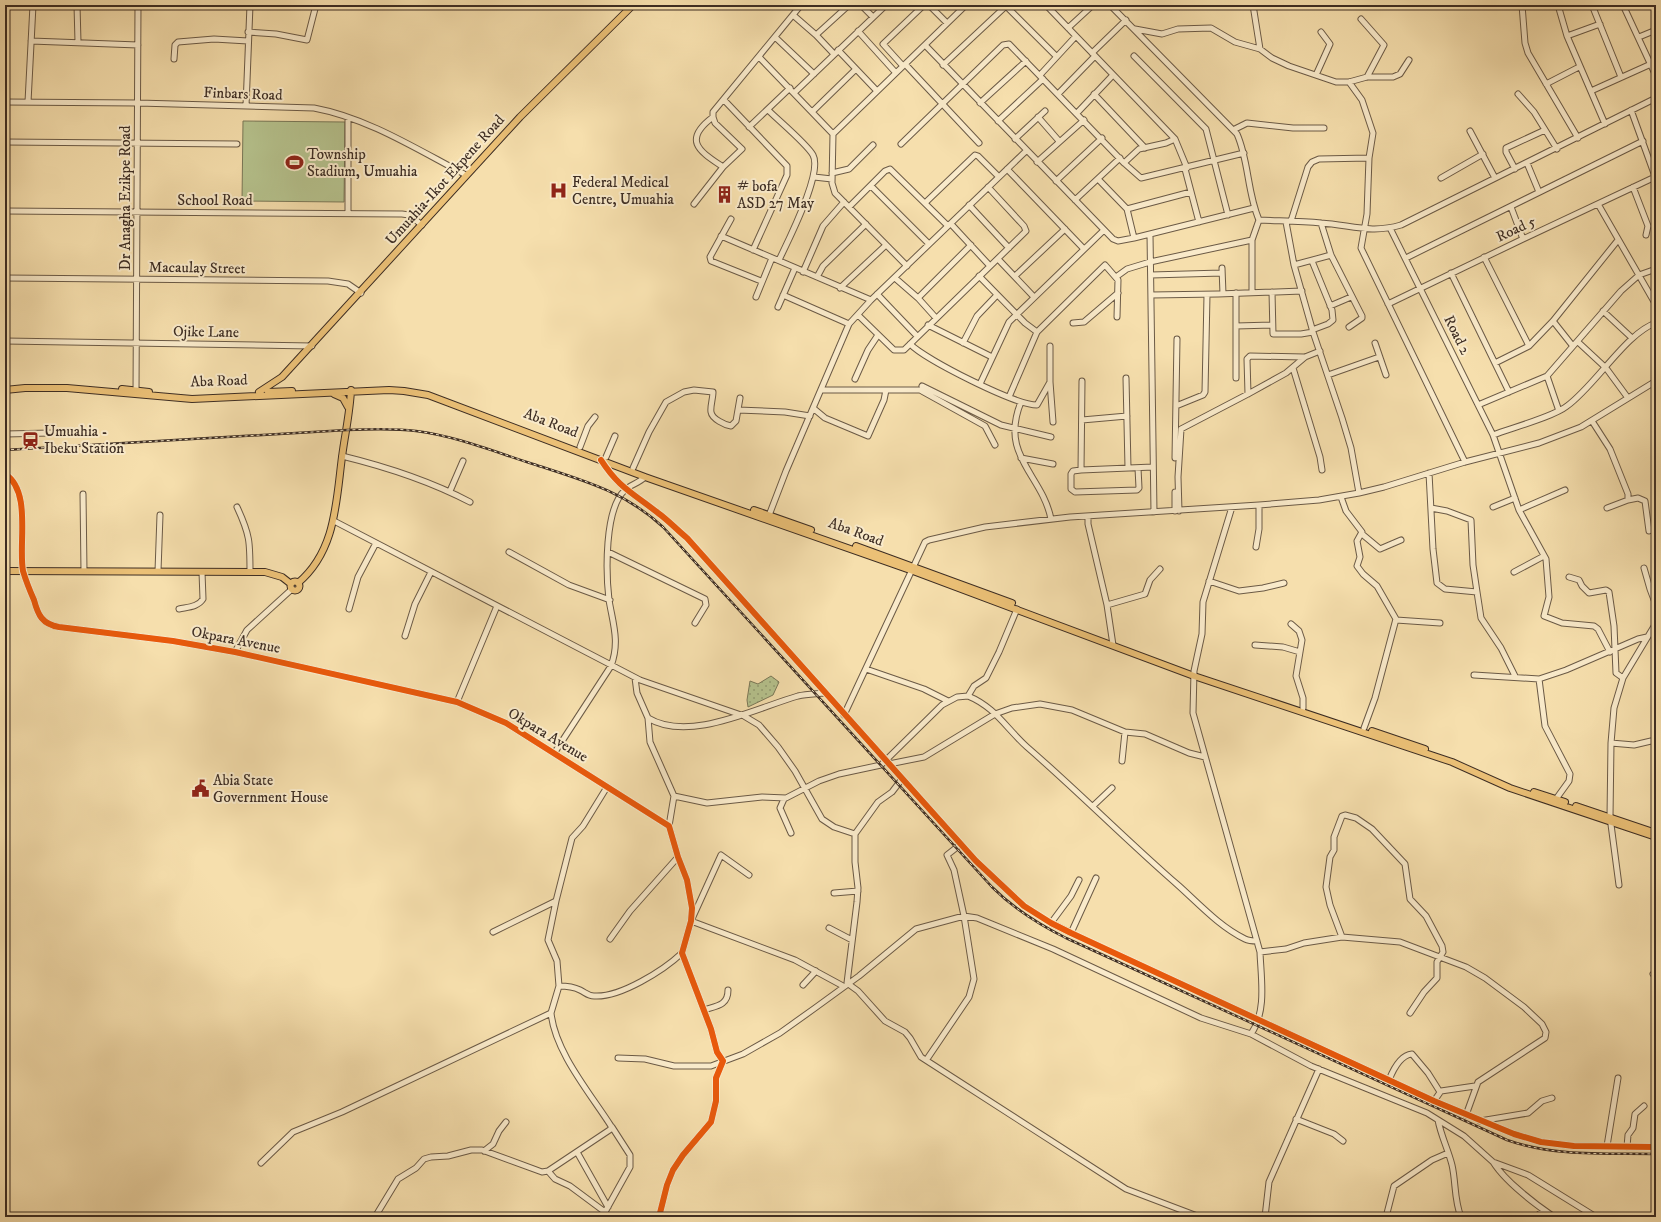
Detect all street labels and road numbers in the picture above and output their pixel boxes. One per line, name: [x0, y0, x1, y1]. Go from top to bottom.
street label: Finbars Road: [203, 83, 283, 105]
street label: Umuahia-Ikot Ekpene Road: [381, 110, 509, 249]
street label: Dr Anagha Ezikpe Road: [116, 125, 135, 270]
street label: School Road: [177, 191, 253, 210]
street label: Road 5: [1493, 211, 1539, 246]
street label: Macaulay Street: [148, 258, 246, 278]
street label: Road 2: [1439, 312, 1475, 358]
street label: Ojike Lane: [173, 322, 239, 342]
street label: Aba Road: [190, 370, 248, 391]
street label: Aba Road: [521, 404, 582, 442]
street label: Aba Road: [826, 513, 887, 551]
street label: Okpara Avenue: [190, 622, 282, 658]
street label: Okpara Avenue: [504, 704, 592, 766]

